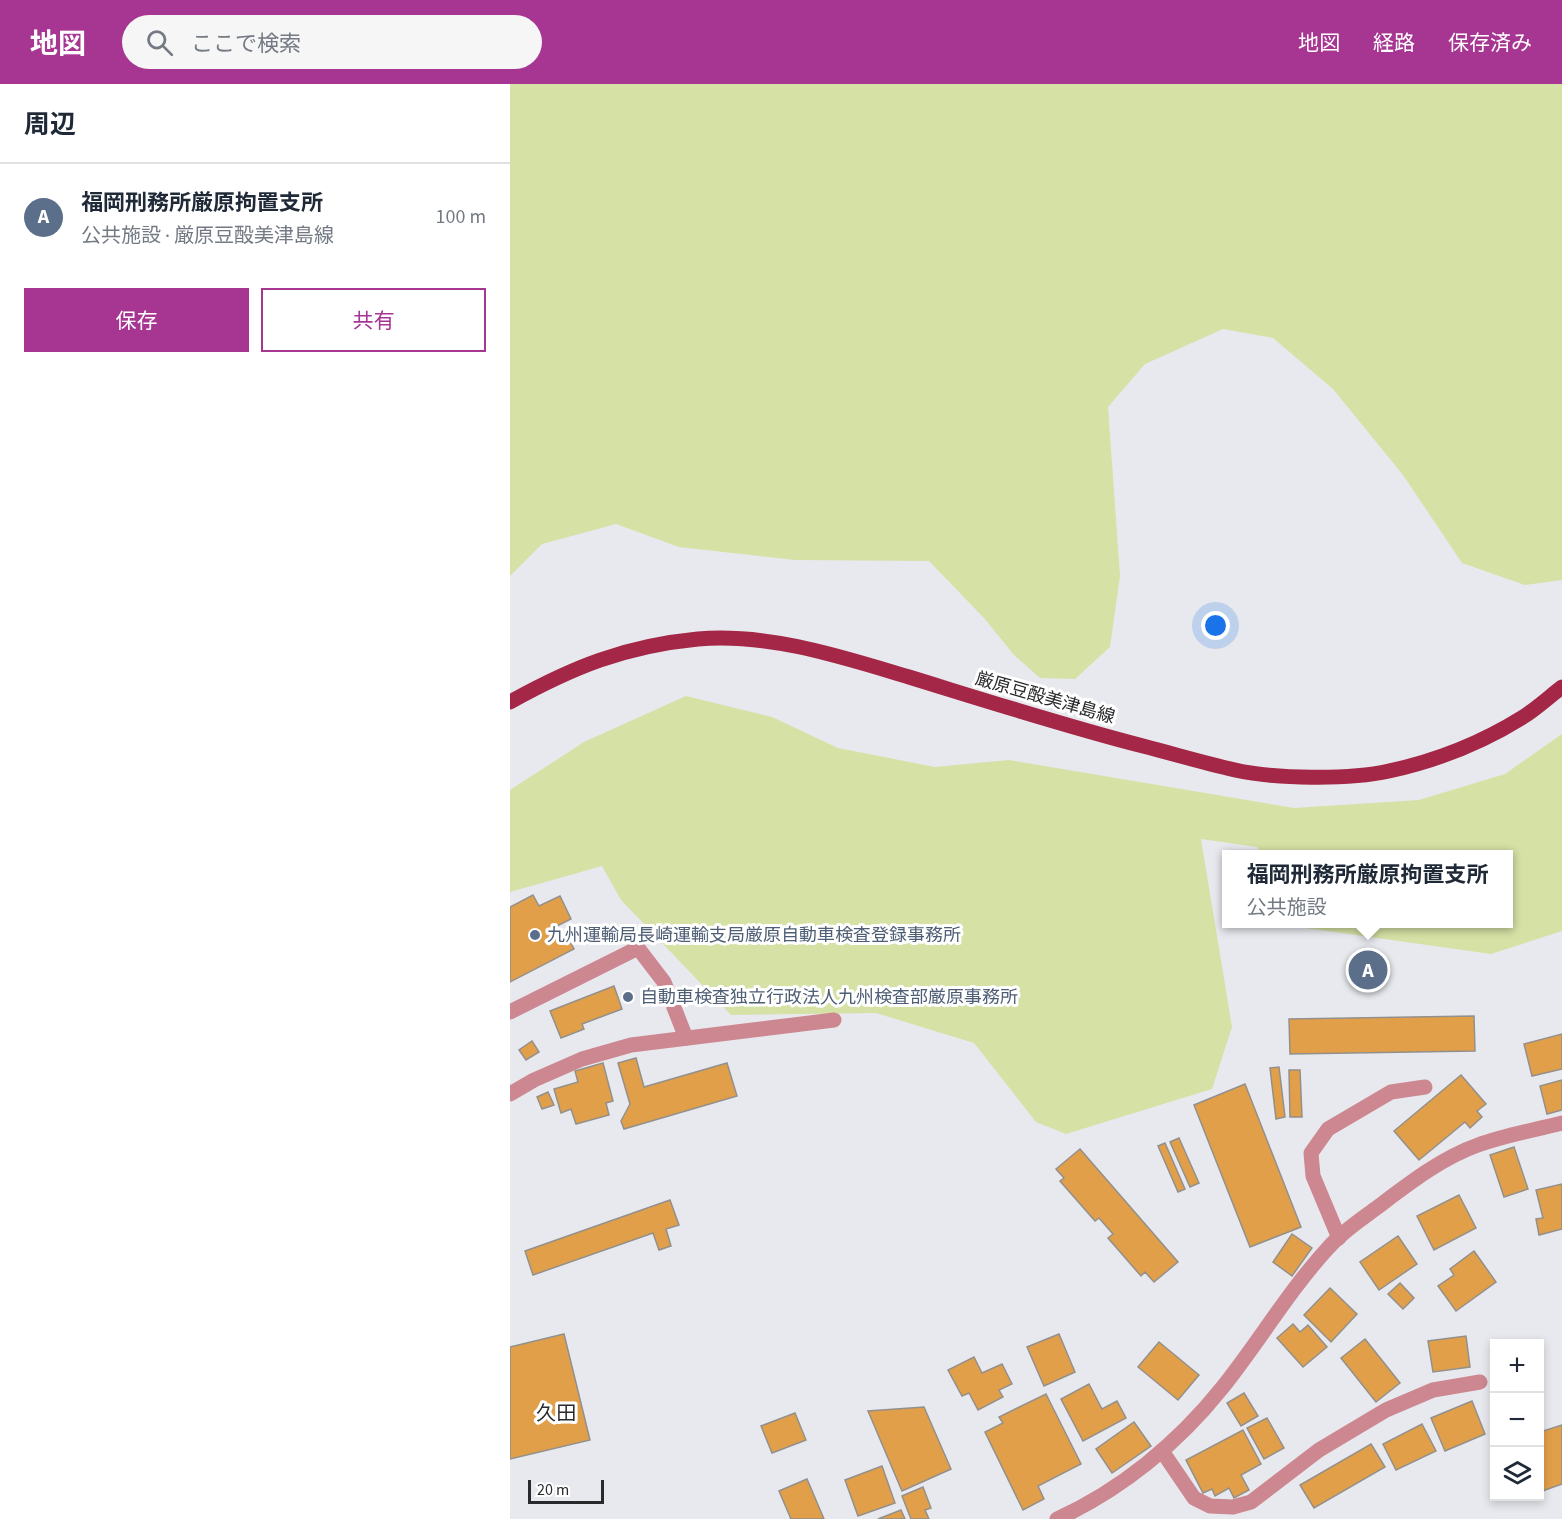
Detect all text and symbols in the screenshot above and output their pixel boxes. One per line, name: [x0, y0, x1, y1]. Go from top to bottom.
search box: [122, 15, 542, 69]
text: 地図: [30, 24, 86, 64]
icon: search: [143, 26, 176, 59]
text: ここで検索: [191, 28, 301, 60]
text: 地図: [1298, 28, 1340, 58]
text: 経路: [1373, 28, 1415, 58]
text: 保存済み: [1448, 28, 1532, 58]
text: 周辺: [24, 106, 76, 143]
text: 福岡刑務所厳原拘置支所: [81, 187, 323, 219]
text: A: [38, 203, 49, 231]
text: 100 m: [436, 203, 486, 231]
text: 公共施設 · 厳原豆酘美津島線: [81, 222, 334, 250]
button: 保存: [24, 288, 249, 352]
button: 共有: [261, 288, 486, 352]
your location: [1201, 611, 1230, 640]
street label: 厳原豆酘美津島線: [972, 666, 1118, 730]
popup: [1222, 850, 1513, 928]
text: 福岡刑務所厳原拘置支所: [1246, 859, 1489, 891]
text: 公共施設: [1246, 894, 1326, 922]
place label: 九州運輸局長崎運輸支局厳原自動車検査登録事務所: [547, 923, 961, 948]
marker: 九州運輸局長崎運輸支局厳原自動車検査登録事務所: [528, 928, 542, 942]
pin: A: [1348, 948, 1388, 992]
place label: 自動車検査独立行政法人九州検査部厳原事務所: [640, 985, 1018, 1010]
marker: 自動車検査独立行政法人九州検査部厳原事務所: [621, 990, 635, 1004]
map controls: [1490, 1339, 1544, 1501]
button: +: [1490, 1339, 1544, 1393]
button: −: [1490, 1393, 1544, 1447]
district label: 久田: [536, 1400, 576, 1428]
button: layers: [1490, 1447, 1544, 1501]
scale bar: [528, 1477, 604, 1504]
text: 20 m: [537, 1479, 569, 1501]

